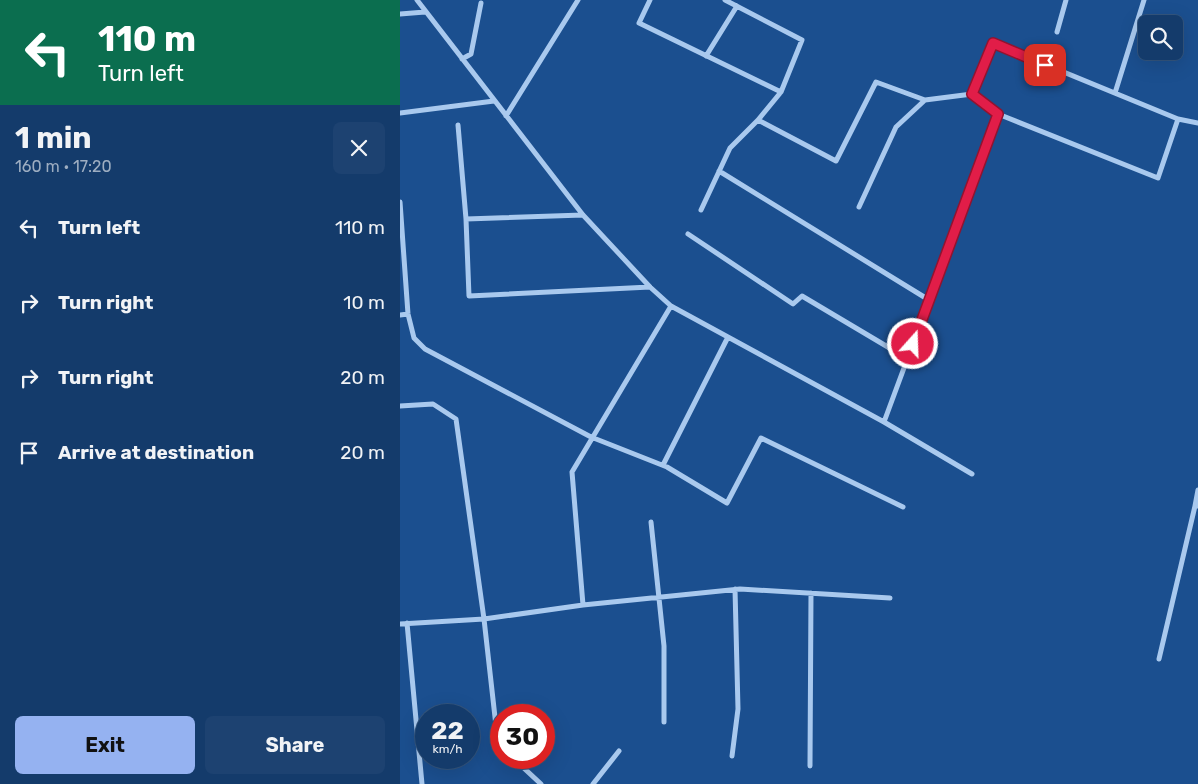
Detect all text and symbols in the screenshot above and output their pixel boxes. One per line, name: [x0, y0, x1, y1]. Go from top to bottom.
map controls: [1138, 15, 1183, 60]
button: search: [1138, 15, 1183, 60]
text: 110 m: [98, 18, 196, 60]
icon: left: [15, 20, 80, 85]
pin: [1024, 44, 1066, 86]
icon: arrive: [1031, 51, 1059, 79]
text: Turn left: [98, 60, 184, 87]
text: 1 min: [15, 120, 92, 156]
button: close: [333, 122, 385, 174]
text: 160 m · 17:20: [15, 157, 112, 176]
icon: left: [15, 214, 43, 242]
text: Turn left: [58, 216, 140, 239]
text: 110 m: [335, 216, 385, 239]
icon: right: [15, 289, 43, 317]
text: Turn right: [58, 291, 153, 314]
text: 10 m: [343, 291, 385, 314]
position arrow: [886, 317, 938, 369]
icon: right: [15, 364, 43, 392]
text: Turn right: [58, 366, 153, 389]
text: 20 m: [340, 366, 385, 389]
icon: arrive: [15, 439, 43, 467]
text: Arrive at destination: [58, 441, 254, 464]
text: 20 m: [340, 441, 385, 464]
speed limit sign: 30: [490, 704, 555, 769]
button: Exit: [15, 716, 195, 774]
button: Share: [205, 716, 385, 774]
text: 22: [431, 716, 464, 745]
text: km/h: [433, 742, 462, 756]

